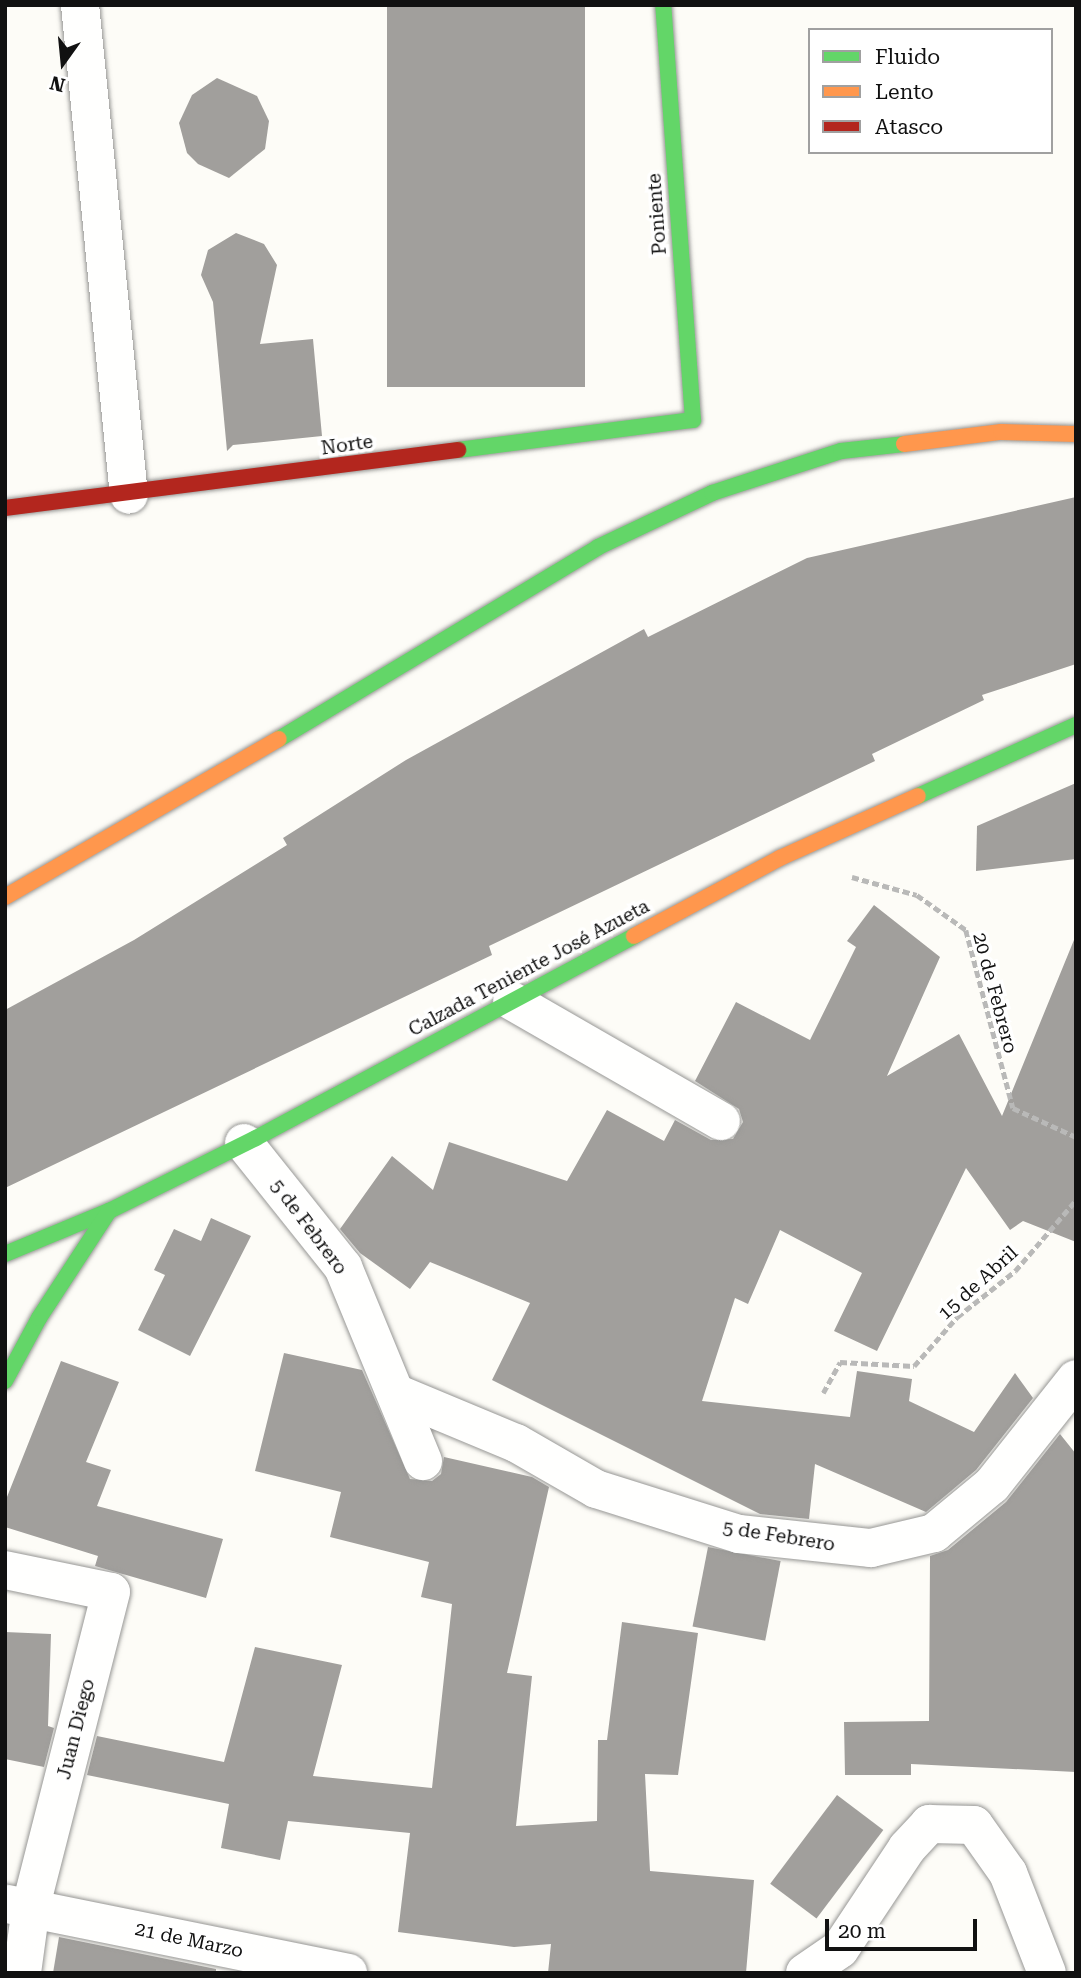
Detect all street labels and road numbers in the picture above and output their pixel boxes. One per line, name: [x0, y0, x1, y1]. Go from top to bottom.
street label: Poniente: [643, 172, 671, 256]
street label: Norte: [320, 430, 374, 460]
street label: Calzada Teniente José Azueta: [405, 895, 653, 1041]
street label: 20 de Febrero: [968, 930, 1022, 1056]
street label: 5 de Febrero: [266, 1175, 352, 1279]
street label: 15 de Abril: [934, 1241, 1022, 1325]
street label: 5 de Febrero: [721, 1516, 837, 1556]
street label: Juan Diego: [53, 1676, 99, 1782]
street label: 21 de Marzo: [133, 1917, 245, 1963]

